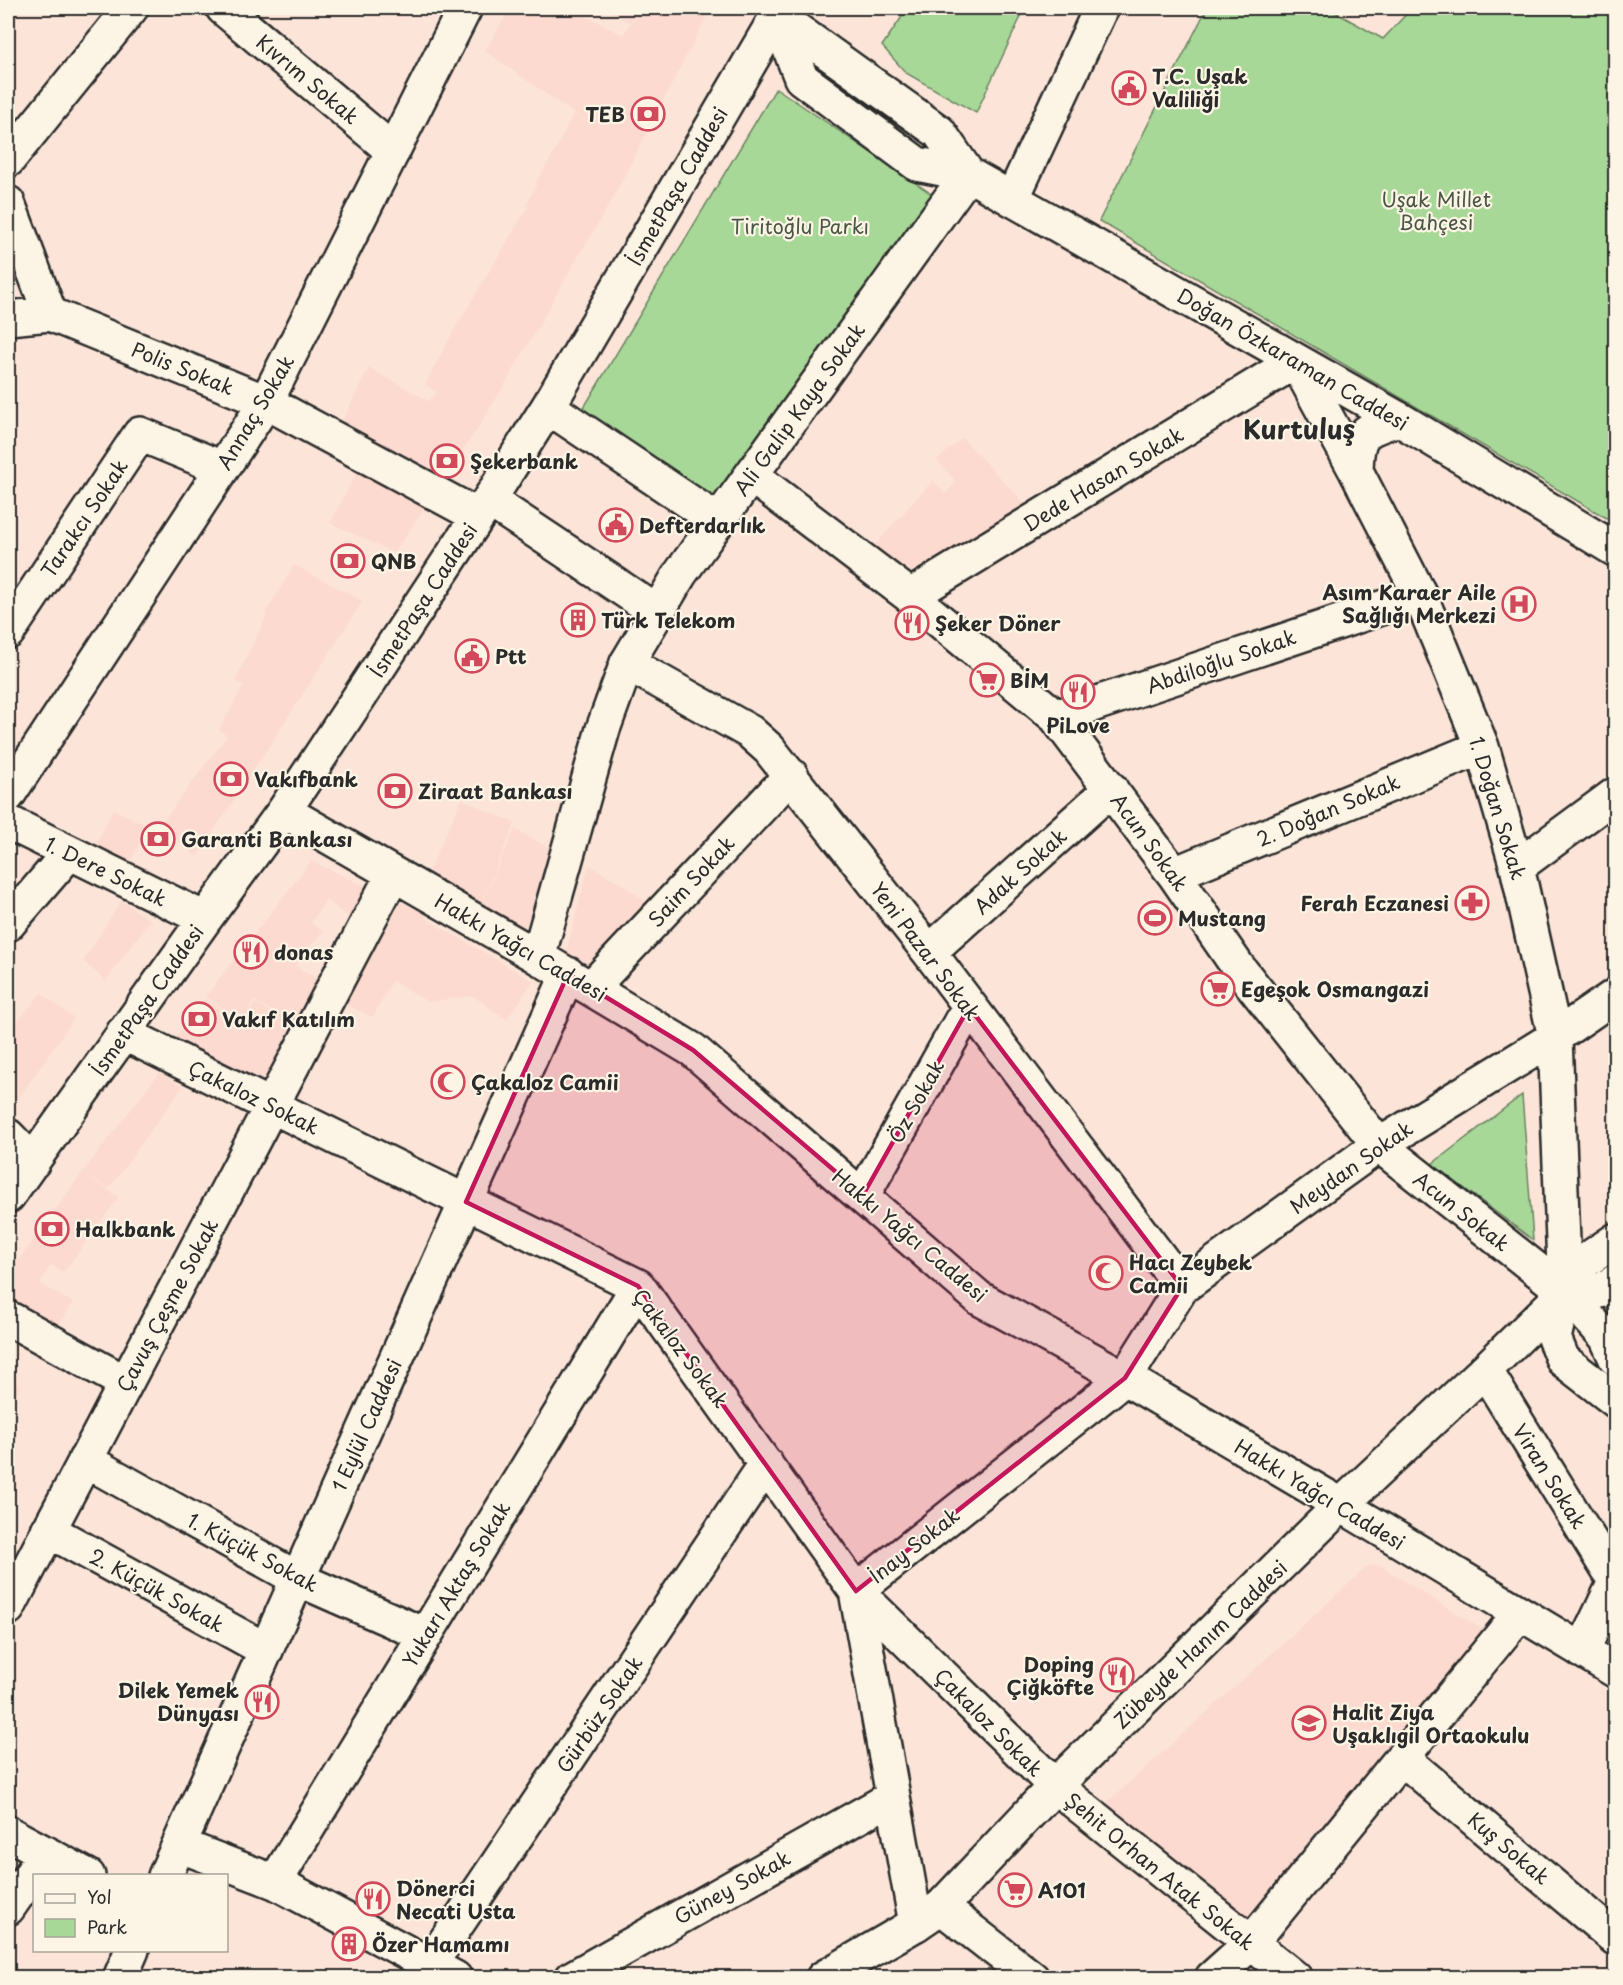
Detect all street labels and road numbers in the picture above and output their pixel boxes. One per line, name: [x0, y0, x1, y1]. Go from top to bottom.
street label: Kıvrım Sokak: [250, 27, 366, 131]
street label: İsmetPaşa Caddesi: [619, 101, 735, 271]
street label: Doğan Özkaraman Caddesi: [1172, 280, 1414, 438]
street label: Ali Galip Kaya Sokak: [726, 316, 872, 502]
street label: Polis Sokak: [127, 334, 239, 402]
street label: Annaç Sokak: [209, 349, 301, 475]
street label: Dede Hasan Sokak: [1017, 419, 1189, 539]
street label: Tarakcı Sokak: [33, 453, 135, 583]
street label: İsmetPaşa Caddesi: [362, 517, 484, 683]
street label: Abdiloğlu Sokak: [1142, 621, 1300, 701]
street label: 1. Doğan Sokak: [1462, 733, 1534, 883]
street label: 2. Doğan Sokak: [1252, 766, 1404, 854]
street label: Acun Sokak: [1104, 787, 1196, 897]
street label: Adak Sokak: [967, 821, 1073, 921]
street label: 1. Dere Sokak: [40, 828, 172, 914]
street label: Saim Sokak: [641, 829, 741, 933]
street label: Yeni Pazar Sokak: [864, 875, 988, 1027]
street label: Hakkı Yağcı Caddesi: [429, 885, 613, 1009]
street label: İsmetPaşa Caddesi: [83, 918, 211, 1082]
street label: Çakaloz Sokak: [183, 1052, 325, 1142]
street label: Öz Sokak: [881, 1054, 951, 1148]
street label: Meydan Sokak: [1283, 1113, 1419, 1221]
street label: Hakkı Yağcı Caddesi: [826, 1161, 994, 1309]
street label: Acun Sokak: [1408, 1164, 1516, 1258]
street label: Çavuş Çeşme Sokak: [109, 1213, 225, 1397]
street label: Çakaloz Sokak: [626, 1282, 736, 1414]
street label: 1 Eylül Caddesi: [323, 1354, 409, 1496]
street label: Viran Sokak: [1506, 1417, 1594, 1535]
street label: Hakkı Yağcı Caddesi: [1229, 1431, 1411, 1557]
street label: Yukarı Aktaş Sokak: [395, 1495, 517, 1673]
street label: İnay Sokak: [862, 1500, 966, 1590]
street label: 1. Küçük Sokak: [182, 1505, 324, 1599]
street label: 2. Küçük Sokak: [84, 1541, 230, 1639]
street label: Zübeyde Hanım Caddesi: [1106, 1553, 1294, 1735]
street label: Gürbüz Sokak: [549, 1649, 649, 1779]
street label: Çakaloz Sokak: [928, 1661, 1050, 1783]
street label: Şehit Orhan Atak Sokak: [1059, 1785, 1261, 1957]
street label: Kuş Sokak: [1461, 1805, 1557, 1891]
street label: Güney Sokak: [668, 1843, 796, 1931]

